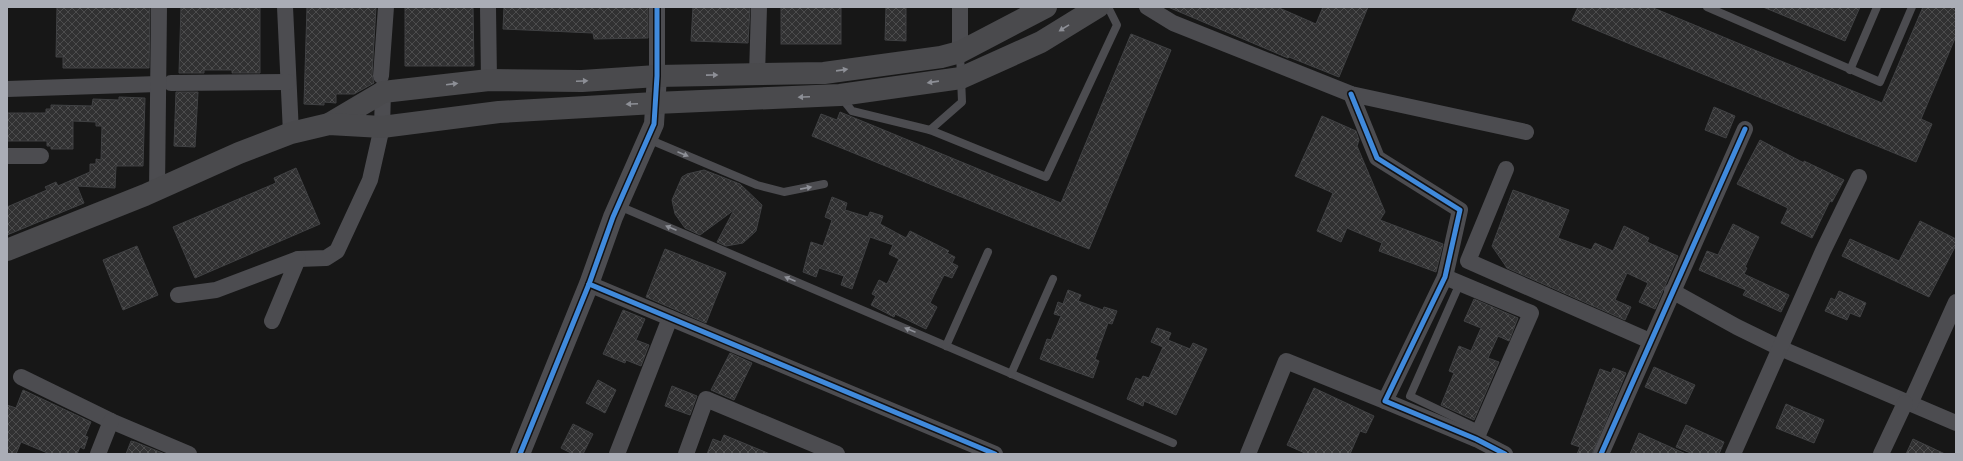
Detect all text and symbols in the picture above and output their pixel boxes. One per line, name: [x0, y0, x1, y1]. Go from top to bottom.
one-way arrow: [1059, 24, 1070, 31]
one-way arrow: [836, 67, 848, 73]
one-way arrow: [706, 72, 719, 78]
one-way arrow: [576, 77, 588, 84]
one-way arrow: [927, 79, 939, 85]
one-way arrow: [446, 81, 458, 88]
one-way arrow: [797, 94, 810, 100]
one-way arrow: [626, 101, 638, 108]
one-way arrow: [678, 151, 689, 157]
one-way arrow: [799, 184, 812, 190]
one-way arrow: [664, 225, 676, 231]
one-way arrow: [784, 276, 796, 282]
one-way arrow: [904, 327, 916, 333]

